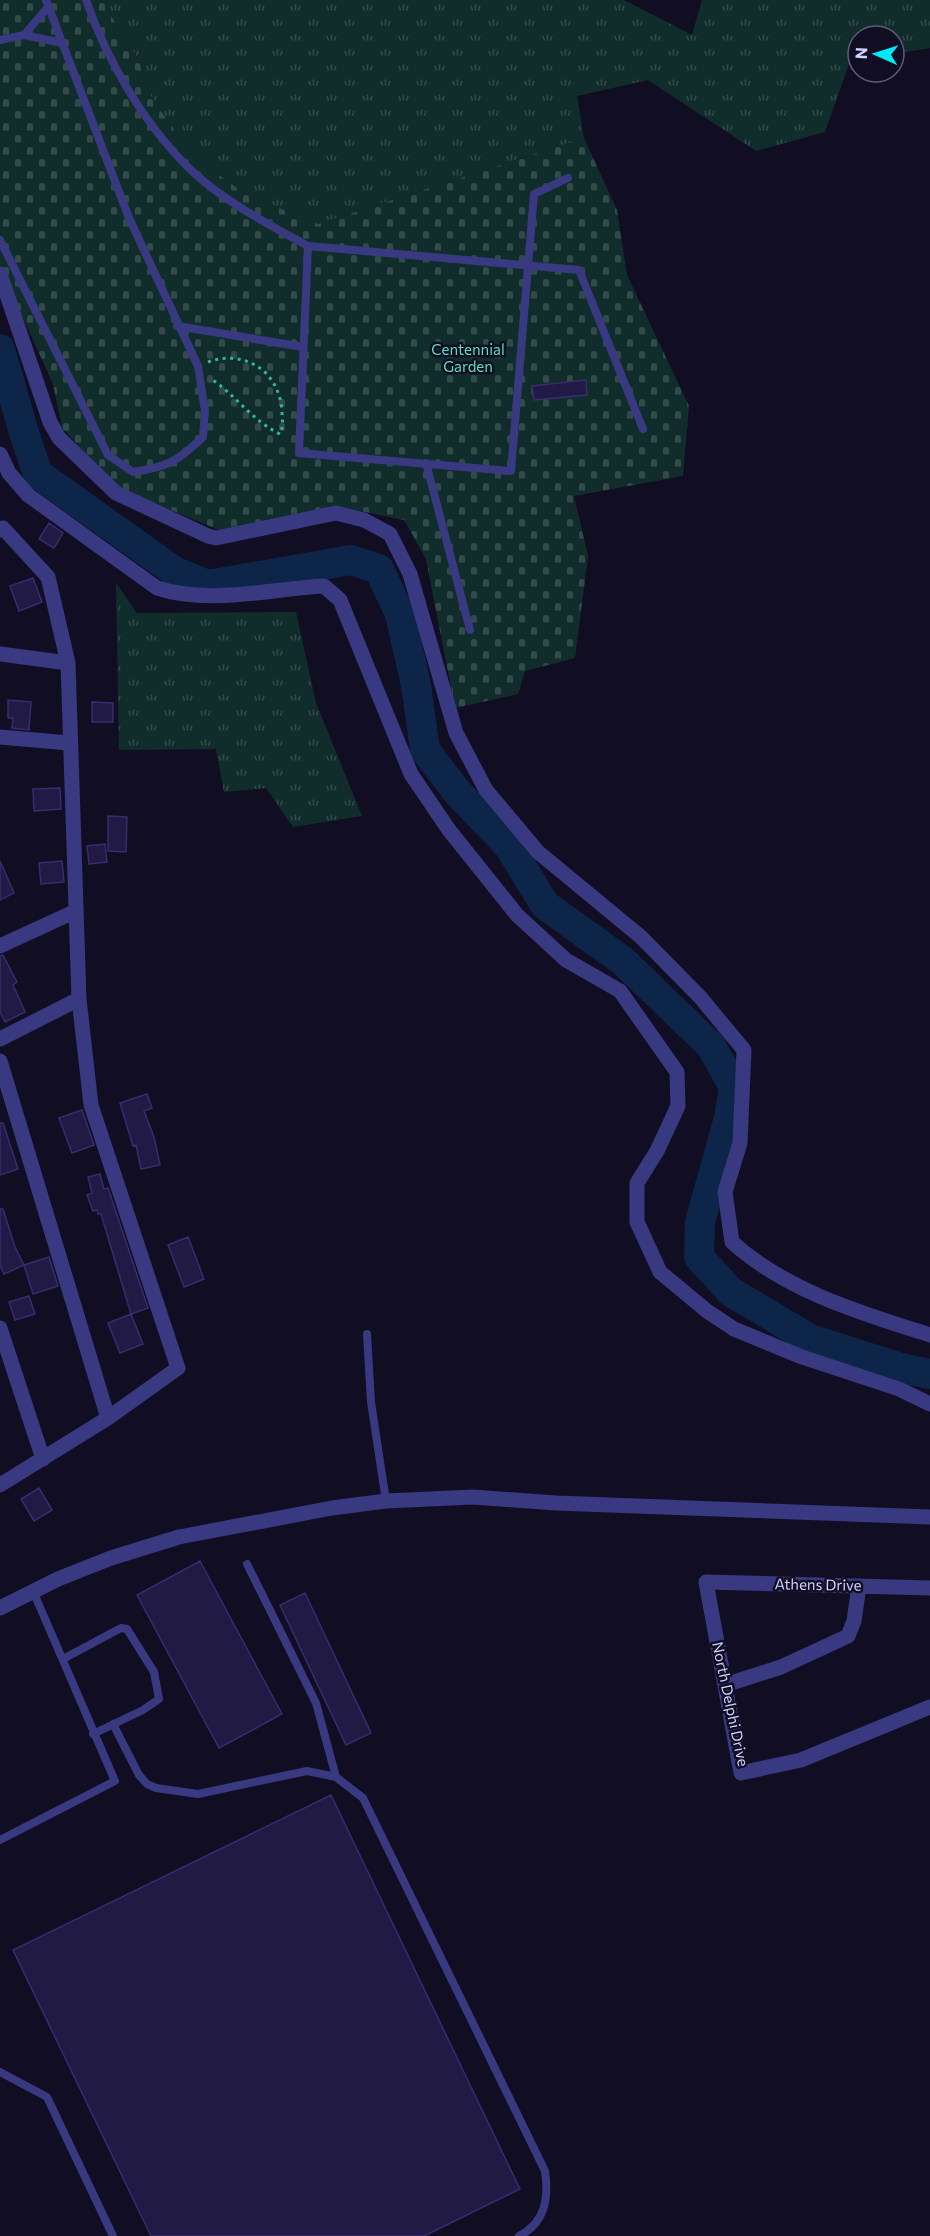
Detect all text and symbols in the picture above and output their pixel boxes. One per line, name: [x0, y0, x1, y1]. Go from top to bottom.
north arrow: [846, 24, 906, 84]
text: N: [851, 47, 870, 60]
park label: Centennial Garden: [431, 340, 505, 375]
street label: Athens Drive: [774, 1574, 862, 1594]
street label: North Delphi Drive: [709, 1640, 753, 1768]

